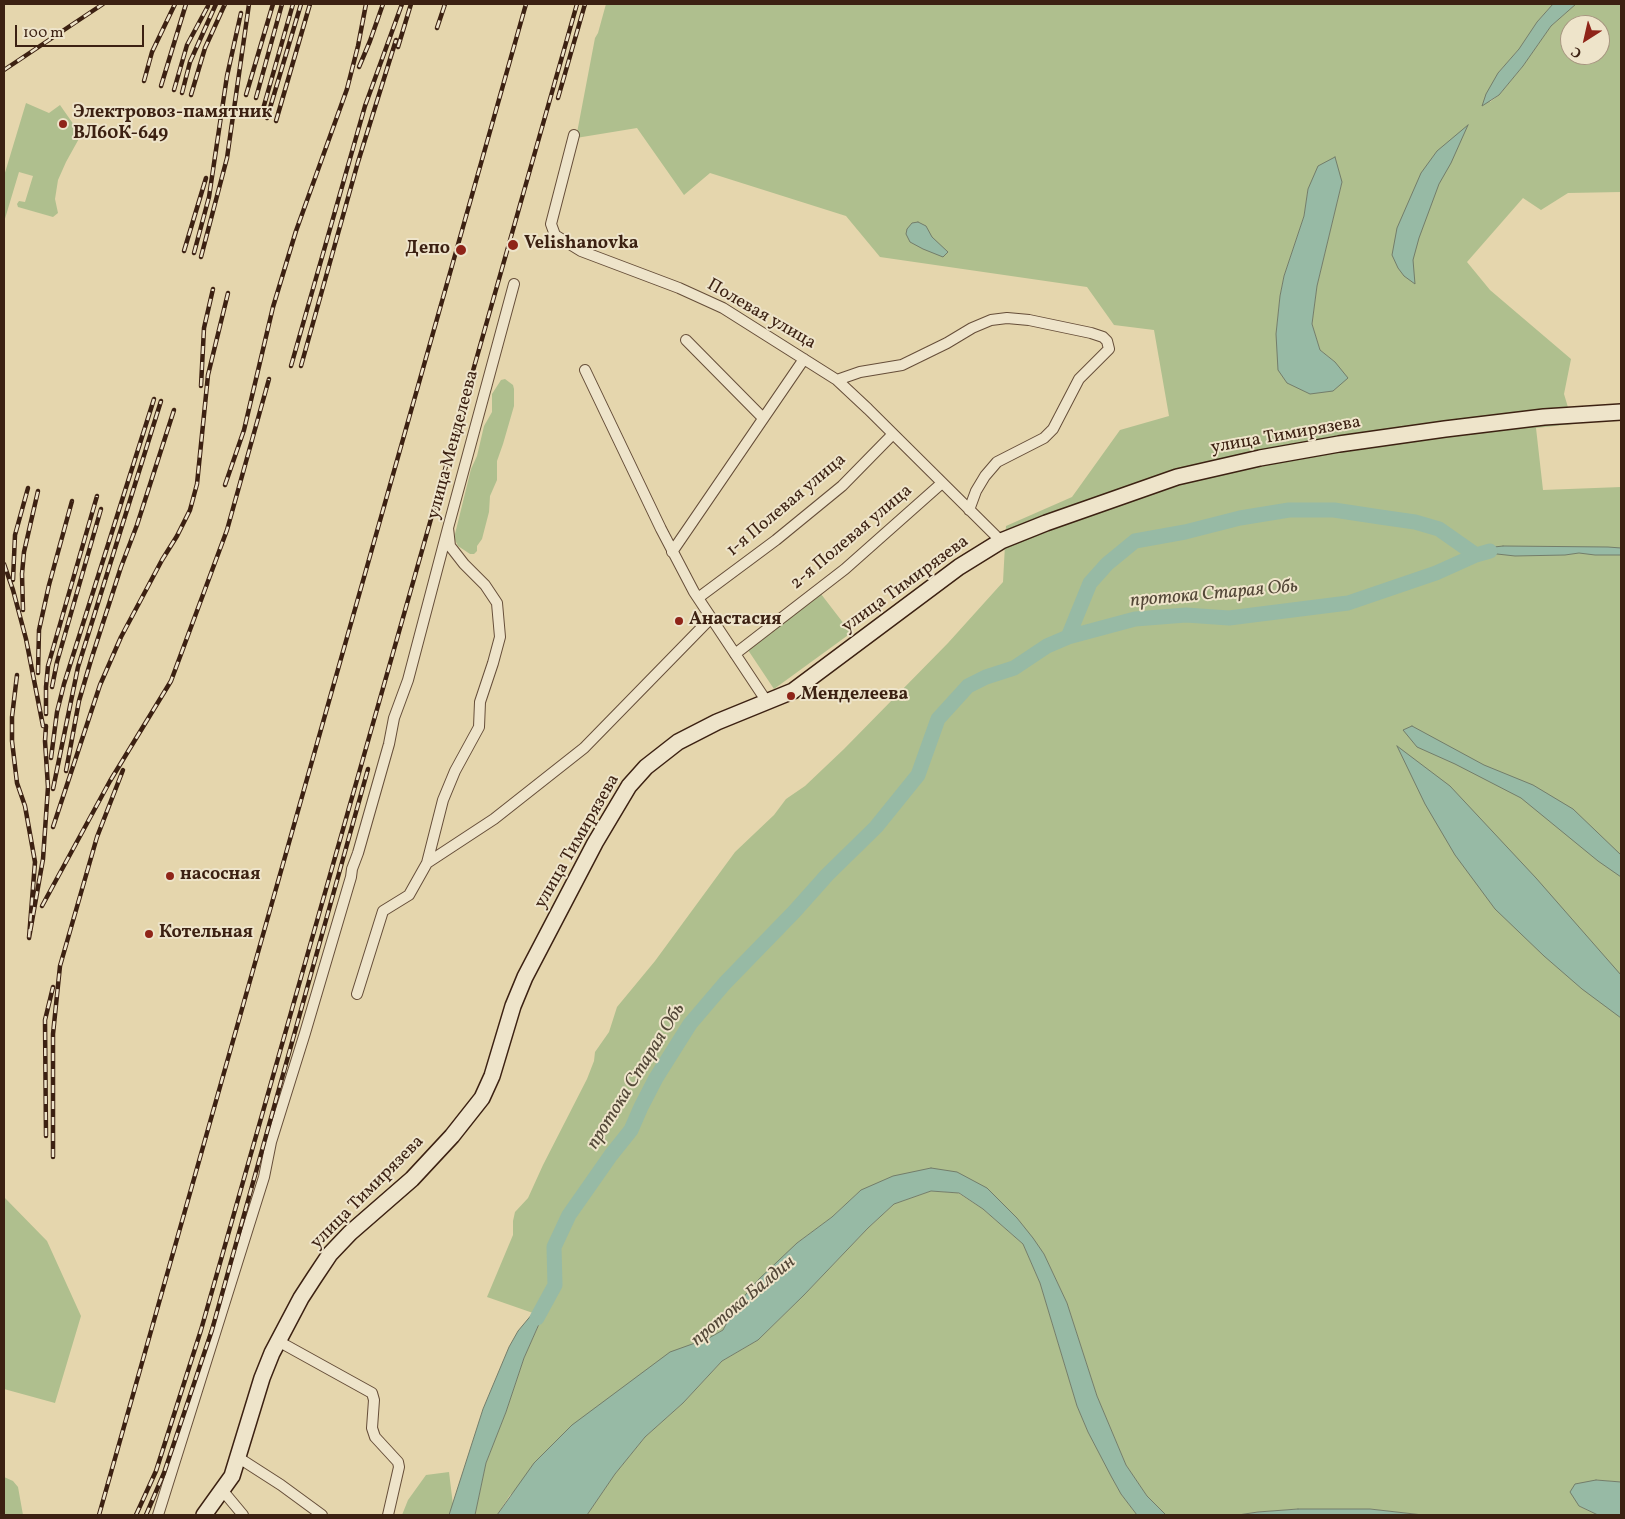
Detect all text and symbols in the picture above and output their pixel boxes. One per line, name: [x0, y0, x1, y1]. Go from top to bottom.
scale bar: [18, 15, 146, 47]
north arrow: [1560, 15, 1610, 65]
text: 100 m: [23, 23, 63, 44]
text: С: [1568, 42, 1586, 62]
place label: Электровоз-памятник ВЛ60К-649: [73, 103, 272, 146]
marker: Электровоз-памятник ВЛ60К-649: [57, 118, 69, 130]
place label: Velishanovka: [524, 234, 639, 256]
marker: Velishanovka: [506, 238, 520, 252]
place label: Депо: [405, 239, 450, 261]
marker: Депо: [454, 243, 468, 257]
street label: Полевая улица: [703, 275, 819, 355]
street label: улица Менделеева: [424, 368, 484, 522]
street label: улица Тимирязева: [1209, 412, 1363, 460]
street label: 1-я Полевая улица: [723, 450, 851, 562]
street label: 2-я Полевая улица: [787, 481, 917, 595]
street label: улица Тимирязева: [838, 532, 974, 638]
water label: протока Старая Обь: [1129, 576, 1299, 614]
place label: Анастасия: [689, 610, 782, 632]
marker: Анастасия: [673, 615, 685, 627]
place label: Менделеева: [801, 685, 908, 707]
marker: Менделеева: [785, 690, 797, 702]
street label: улица Тимирязева: [531, 771, 625, 913]
place label: насосная: [180, 865, 260, 887]
marker: насосная: [164, 870, 176, 882]
place label: Котельная: [159, 923, 253, 945]
marker: Котельная: [143, 928, 155, 940]
water label: протока Старая Обь: [583, 1000, 691, 1154]
street label: улица Тимирязева: [307, 1132, 429, 1254]
water label: протока Балдин: [687, 1252, 801, 1352]

